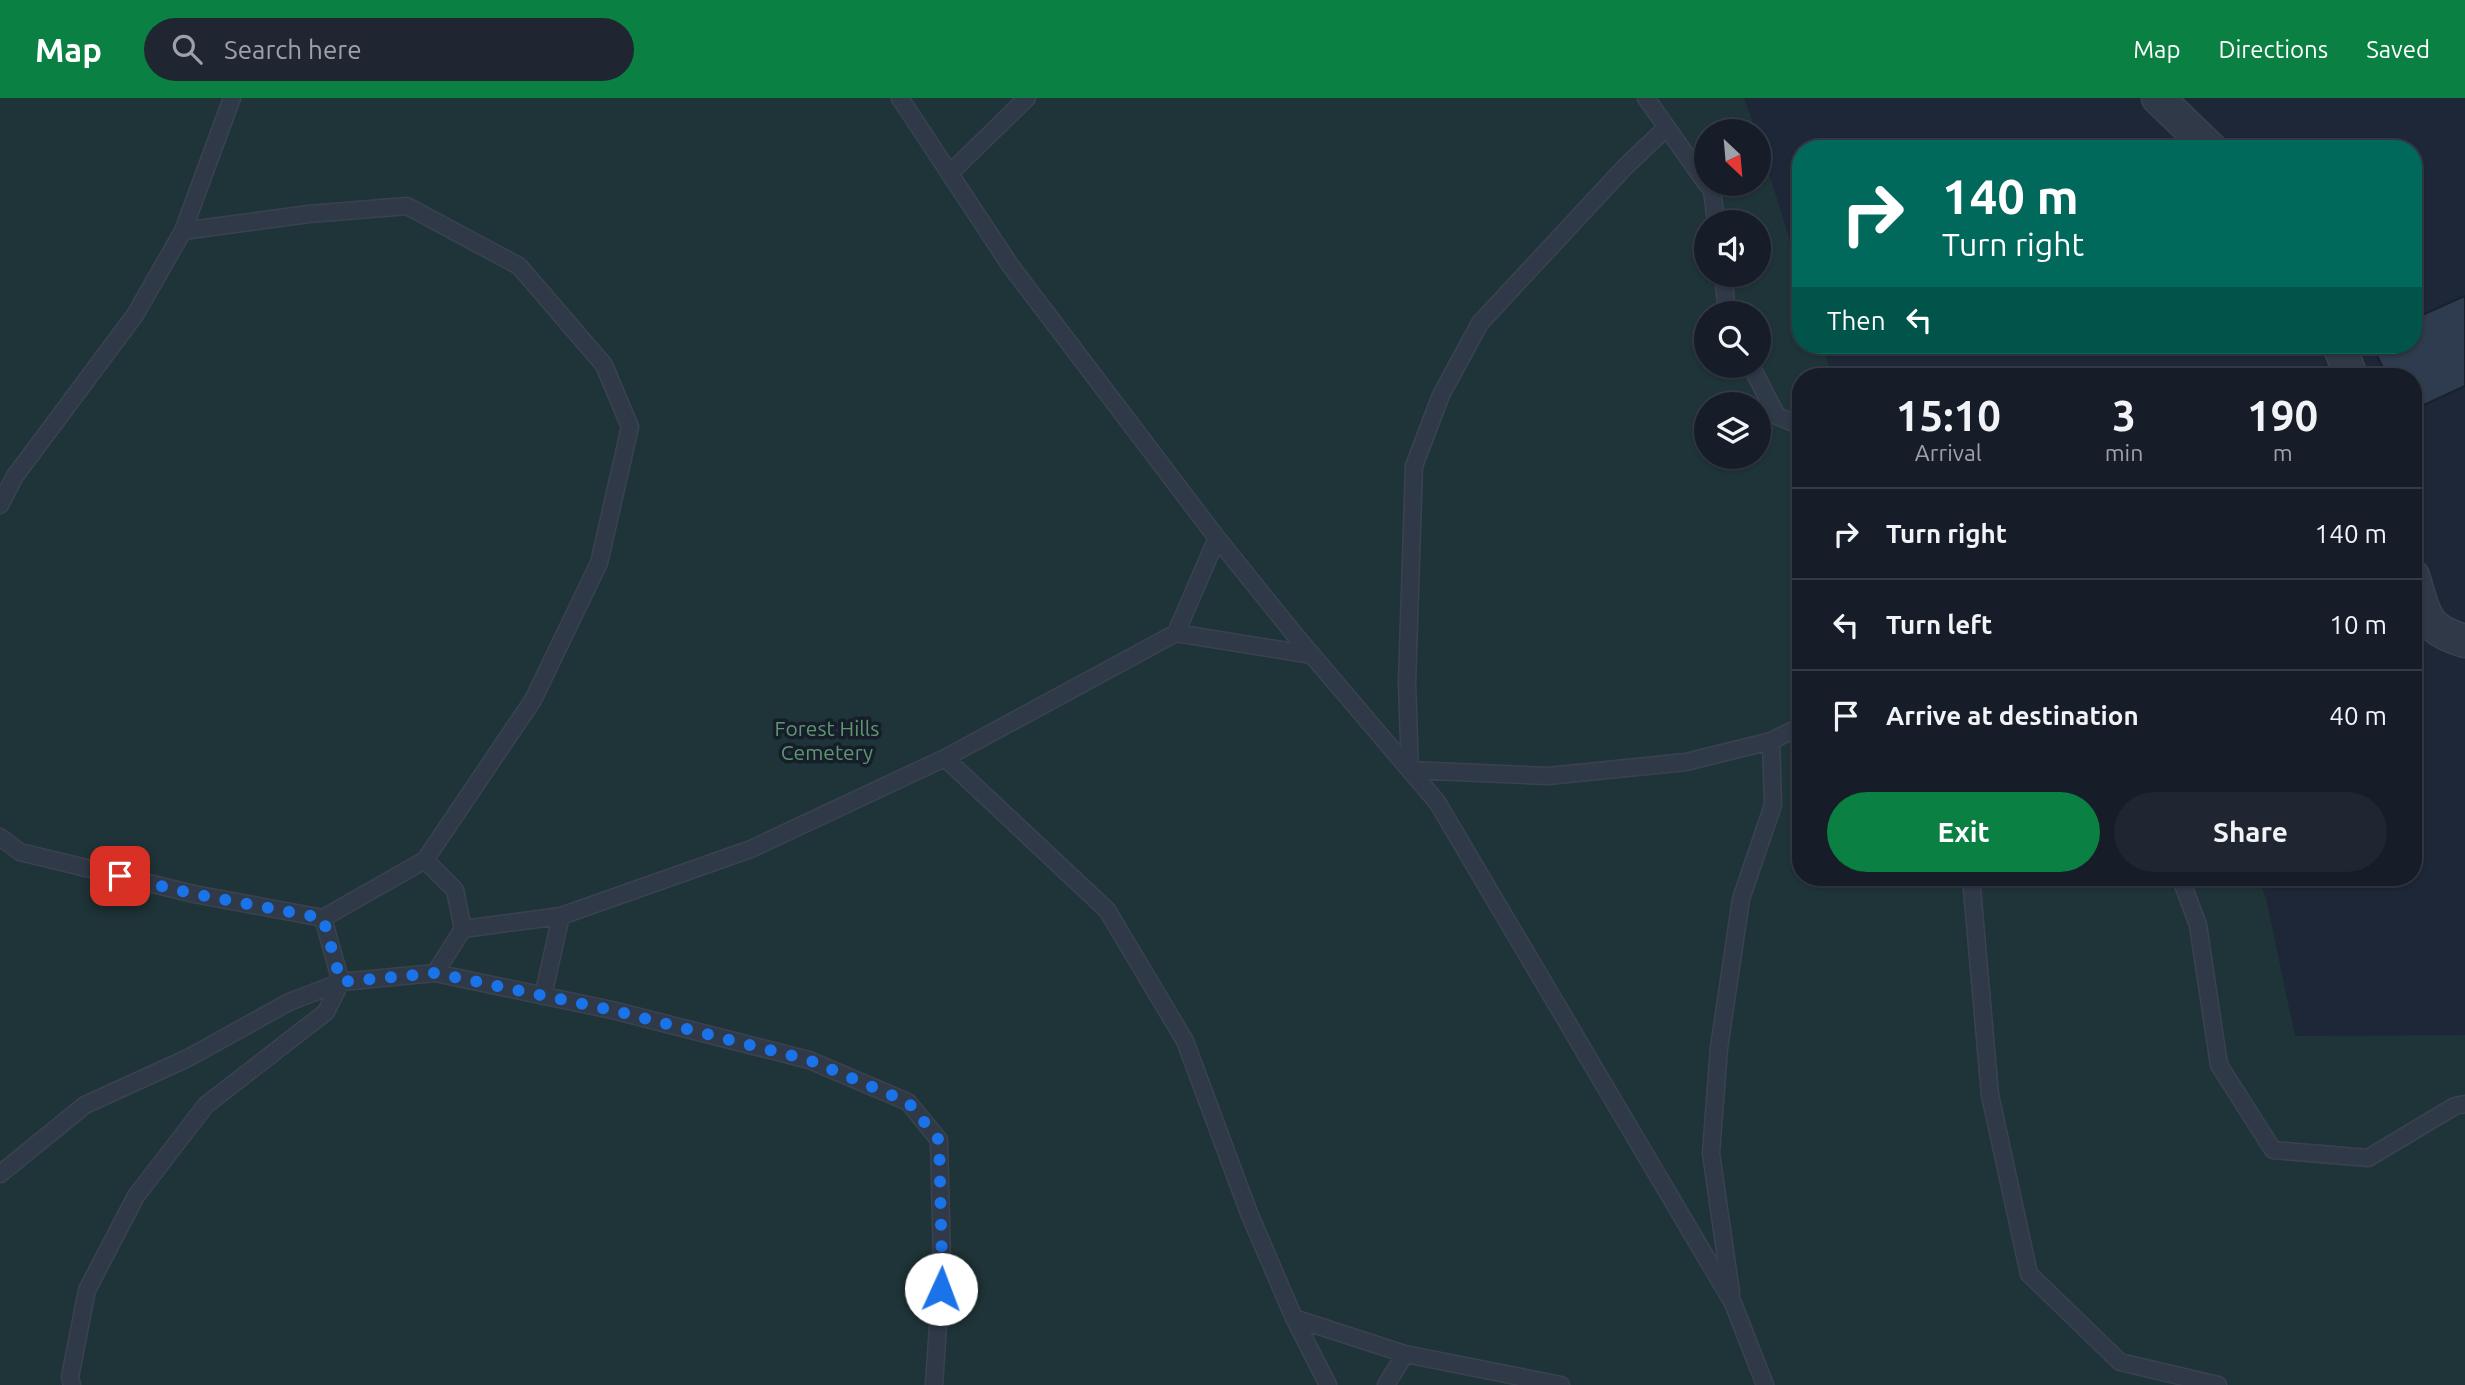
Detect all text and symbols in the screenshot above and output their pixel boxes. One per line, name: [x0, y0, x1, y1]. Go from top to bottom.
search box: [144, 18, 634, 81]
icon: search: [168, 30, 206, 68]
text: Map: [35, 31, 102, 68]
text: Search here: [224, 35, 362, 64]
text: Map: [2133, 36, 2180, 63]
text: Directions: [2218, 36, 2328, 63]
text: Saved: [2366, 36, 2430, 63]
north arrow: [1694, 119, 1771, 196]
map controls: [1694, 119, 1771, 469]
icon: right: [1827, 168, 1918, 259]
text: 140 m: [1942, 168, 2079, 223]
button: sound: [1694, 210, 1771, 287]
text: Turn right: [1942, 226, 2084, 262]
button: search: [1694, 301, 1771, 378]
icon: left: [1900, 301, 1938, 339]
text: Then: [1827, 306, 1886, 335]
button: layers: [1694, 392, 1771, 469]
text: 15:10: [1896, 392, 2001, 439]
text: 3: [2112, 392, 2136, 439]
text: 190: [2247, 392, 2318, 439]
text: Arrival: [1915, 440, 1982, 465]
text: min: [2105, 440, 2143, 465]
text: m: [2273, 440, 2293, 465]
icon: right: [1827, 515, 1865, 553]
text: Turn right: [1886, 519, 2007, 548]
text: 140 m: [2315, 519, 2387, 548]
icon: left: [1827, 606, 1865, 644]
text: Turn left: [1886, 610, 1992, 639]
text: 10 m: [2329, 610, 2387, 639]
icon: arrive: [1827, 697, 1865, 735]
text: Arrive at destination: [1886, 701, 2139, 730]
text: 40 m: [2329, 701, 2387, 730]
park label: Forest Hills Cemetery: [775, 716, 879, 764]
button: Exit: [1827, 792, 2100, 872]
button: Share: [2114, 792, 2387, 872]
pin: [90, 846, 150, 906]
icon: arrive: [101, 857, 139, 895]
position arrow: [904, 1252, 978, 1326]

